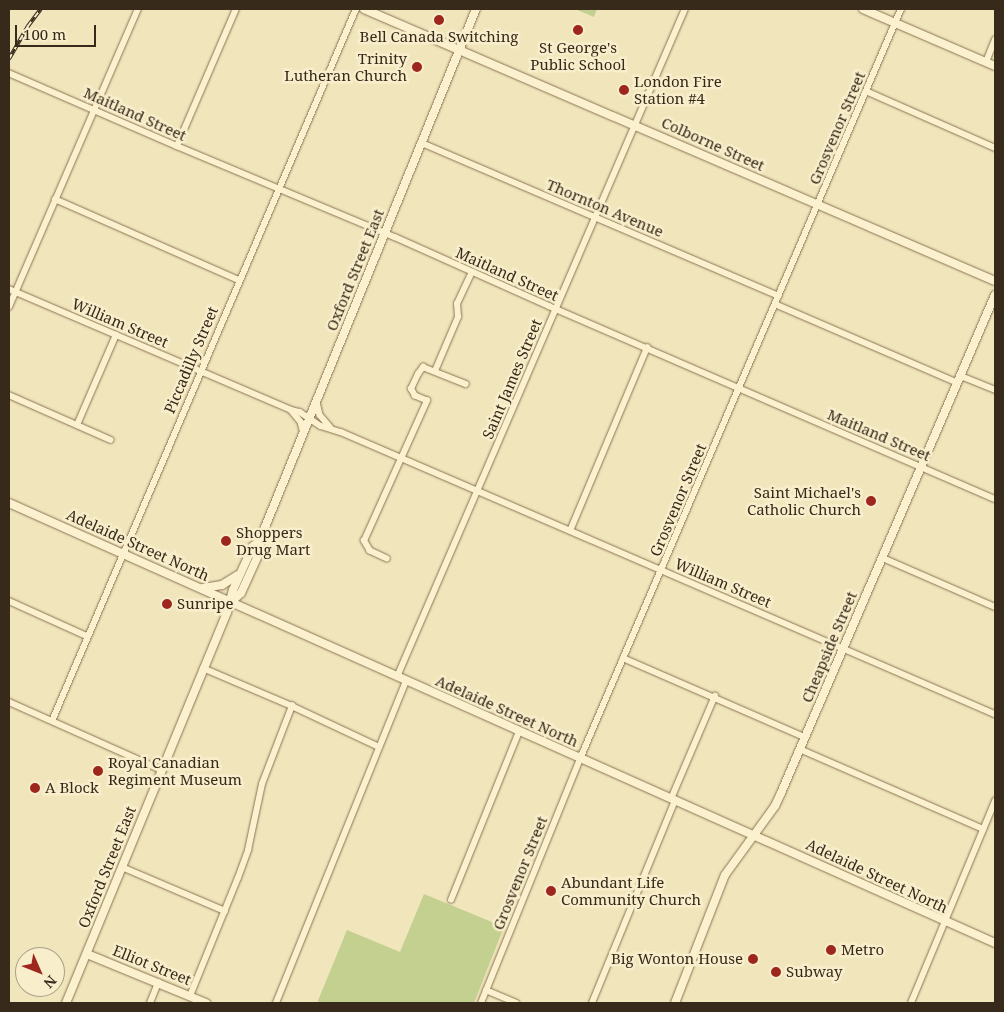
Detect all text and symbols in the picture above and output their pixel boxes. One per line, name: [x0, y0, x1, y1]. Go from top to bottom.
marker: Bell Canada Switching: [433, 14, 445, 26]
scale bar: [18, 15, 99, 47]
text: 100 m: [23, 24, 66, 44]
marker: St George's Public School: [572, 24, 584, 36]
place label: Bell Canada Switching: [360, 28, 518, 46]
place label: St George's Public School: [530, 38, 626, 73]
place label: Trinity Lutheran Church: [284, 49, 407, 84]
marker: Trinity Lutheran Church: [411, 61, 423, 73]
street label: Grosvenor Street: [805, 69, 869, 187]
place label: London Fire Station #4: [634, 72, 722, 107]
street label: Maitland Street: [81, 83, 189, 145]
marker: London Fire Station #4: [618, 84, 630, 96]
street label: Colborne Street: [659, 113, 767, 175]
street label: Thornton Avenue: [544, 175, 666, 241]
street label: Oxford Street East: [322, 206, 388, 334]
street label: Maitland Street: [453, 243, 561, 305]
street label: William Street: [69, 295, 171, 351]
street label: Piccadilly Street: [160, 304, 222, 416]
street label: Saint James Street: [479, 316, 545, 442]
street label: Maitland Street: [825, 405, 933, 465]
street label: Grosvenor Street: [646, 441, 710, 559]
place label: Saint Michael's Catholic Church: [747, 483, 861, 518]
marker: Saint Michael's Catholic Church: [865, 495, 877, 507]
street label: Adelaide Street North: [64, 505, 212, 585]
place label: Shoppers Drug Mart: [236, 523, 310, 558]
marker: Shoppers Drug Mart: [220, 535, 232, 547]
street label: William Street: [672, 555, 774, 611]
street label: Cheapside Street: [797, 589, 861, 705]
place label: Sunripe: [177, 595, 233, 613]
marker: Sunripe: [161, 598, 173, 610]
street label: Adelaide Street North: [433, 671, 581, 751]
place label: Royal Canadian Regiment Museum: [108, 753, 242, 788]
marker: Royal Canadian Regiment Museum: [92, 765, 104, 777]
place label: A Block: [45, 779, 99, 797]
marker: A Block: [29, 782, 41, 794]
street label: Oxford Street East: [74, 803, 140, 931]
street label: Grosvenor Street: [489, 814, 551, 932]
street label: Adelaide Street North: [803, 835, 951, 917]
place label: Abundant Life Community Church: [561, 873, 701, 908]
marker: Abundant Life Community Church: [545, 885, 557, 897]
street label: Elliot Street: [110, 941, 194, 989]
place label: Metro: [841, 941, 884, 959]
marker: Metro: [825, 944, 837, 956]
north arrow: [15, 947, 65, 997]
place label: Big Wonton House: [611, 950, 743, 968]
marker: Big Wonton House: [747, 953, 759, 965]
place label: Subway: [786, 963, 842, 981]
marker: Subway: [770, 966, 782, 978]
text: N: [40, 971, 61, 993]

